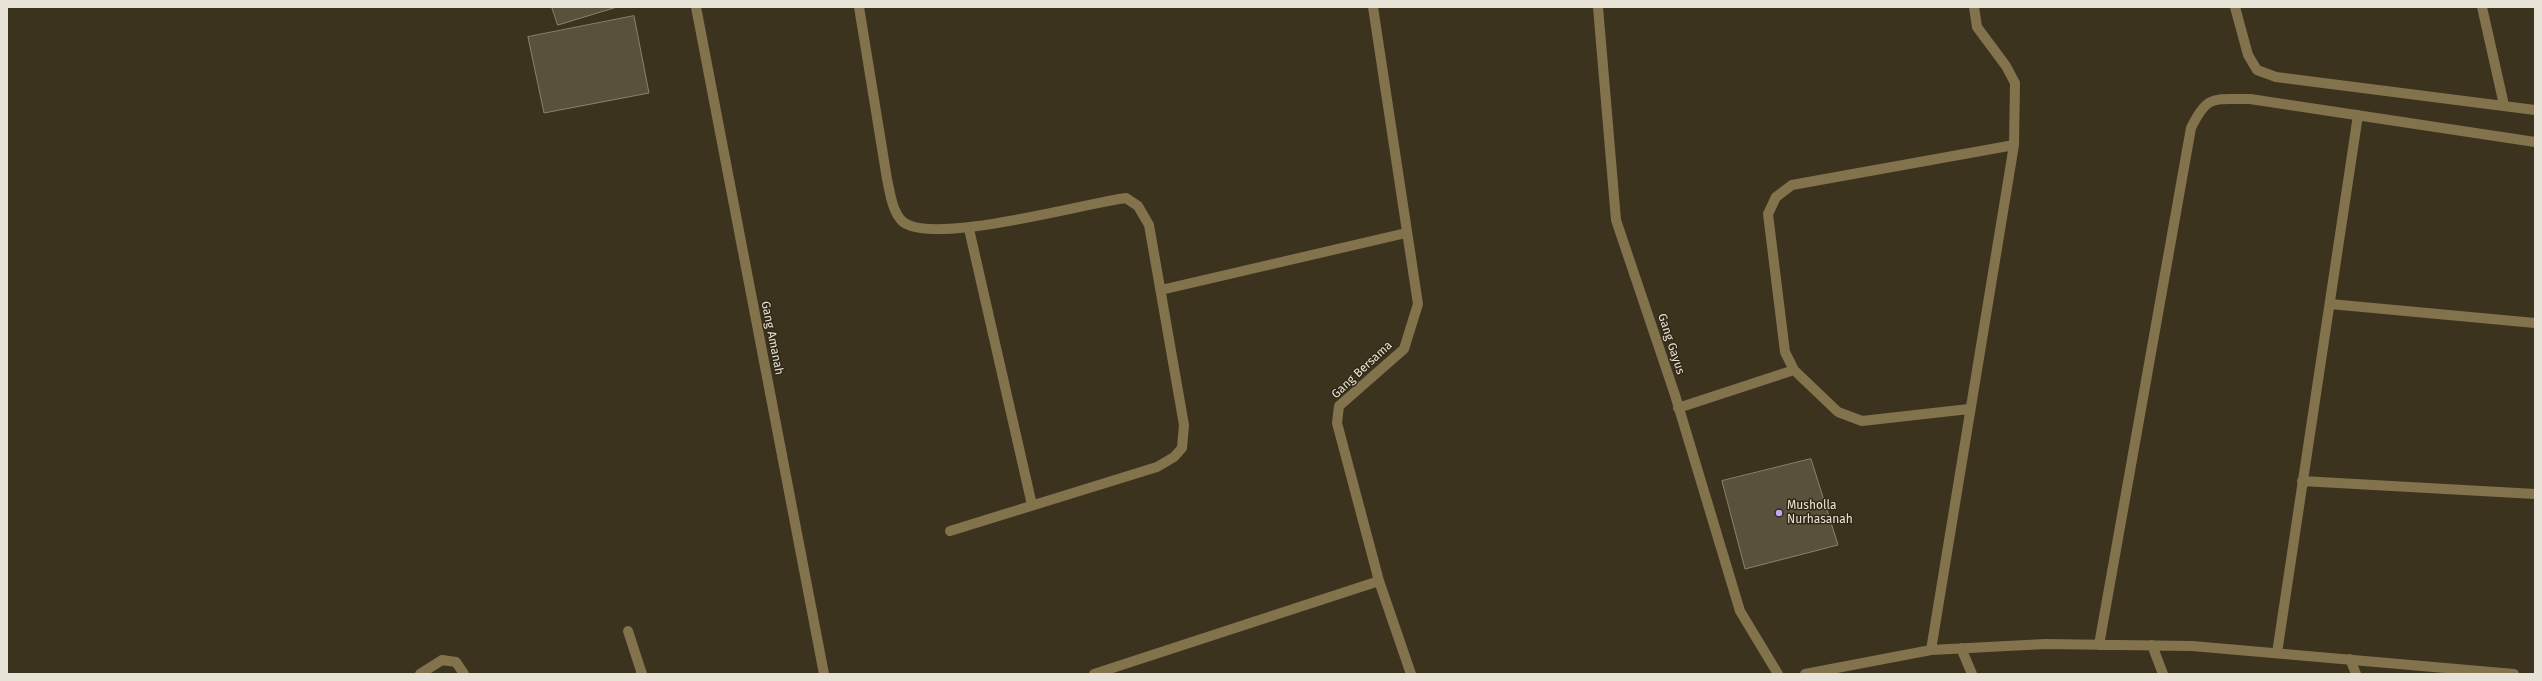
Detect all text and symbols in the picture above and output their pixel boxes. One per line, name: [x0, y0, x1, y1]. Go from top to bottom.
street label: Gang Amanah: [758, 300, 786, 376]
street label: Gang Gayus: [1654, 312, 1688, 376]
street label: Gang Bersama: [1329, 338, 1395, 402]
place label: Musholla Nurhasanah: [1787, 499, 1853, 527]
marker: Musholla Nurhasanah: [1774, 508, 1784, 518]

